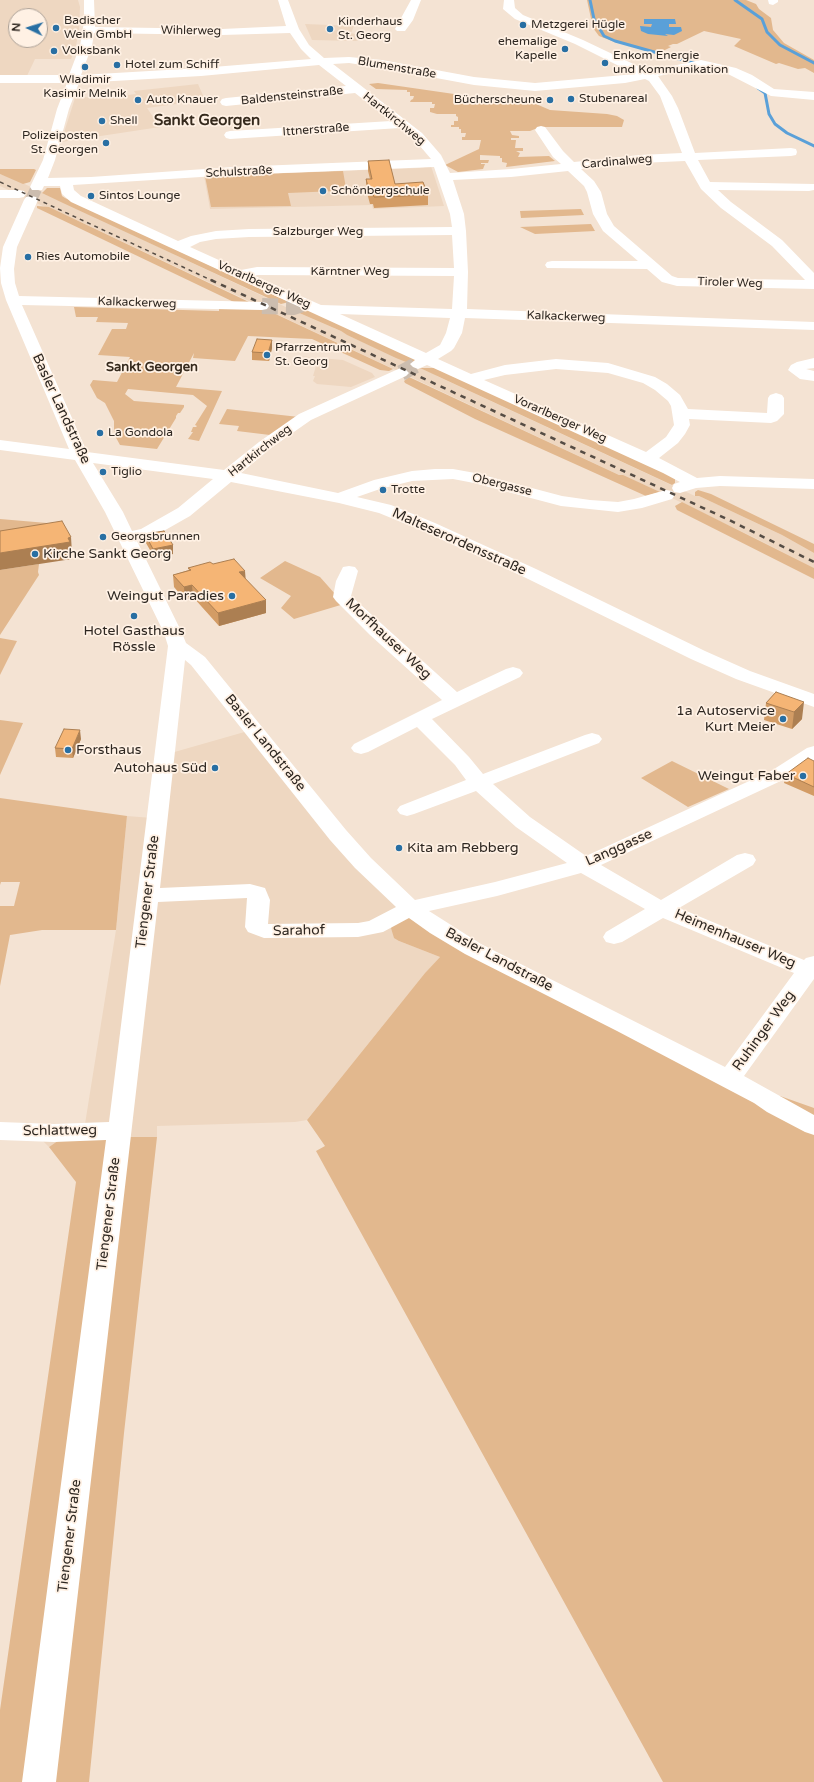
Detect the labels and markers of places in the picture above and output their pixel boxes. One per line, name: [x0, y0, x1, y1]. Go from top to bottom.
place label: Badischer Wein GmbH: [64, 14, 132, 42]
place label: Kinderhaus St. Georg: [338, 15, 402, 43]
place label: Metzgerei Hügle: [531, 18, 625, 32]
marker: Metzgerei Hügle: [518, 20, 528, 30]
marker: Badischer Wein GmbH: [51, 23, 61, 33]
marker: Kinderhaus St. Georg: [325, 24, 335, 34]
place label: ehemalige Kapelle: [498, 35, 557, 63]
place label: Volksbank: [62, 44, 120, 58]
marker: ehemalige Kapelle: [560, 44, 570, 54]
marker: Volksbank: [49, 46, 59, 56]
place label: Enkom Energie und Kommunikation: [613, 49, 728, 77]
place label: Hotel zum Schiff: [125, 58, 219, 72]
marker: Enkom Energie und Kommunikation: [600, 58, 610, 68]
marker: Hotel zum Schiff: [112, 60, 122, 70]
marker: Wladimir Kasimir Melnik: [80, 62, 90, 72]
place label: Wladimir Kasimir Melnik: [43, 73, 127, 101]
place label: Stubenareal: [579, 92, 647, 106]
place label: Auto Knauer: [146, 93, 218, 107]
place label: Bücherscheune: [454, 93, 542, 107]
marker: Stubenareal: [566, 94, 576, 104]
marker: Auto Knauer: [133, 95, 143, 105]
marker: Bücherscheune: [545, 95, 555, 105]
place label: Shell: [110, 114, 137, 128]
marker: Shell: [97, 116, 107, 126]
place label: Polizeiposten St. Georgen: [22, 129, 98, 157]
marker: Polizeiposten St. Georgen: [101, 138, 111, 148]
place label: Schönbergschule: [331, 184, 430, 198]
marker: Schönbergschule: [318, 186, 328, 196]
place label: Sintos Lounge: [99, 189, 180, 203]
marker: Sintos Lounge: [86, 191, 96, 201]
place label: Ries Automobile: [36, 250, 130, 264]
marker: Ries Automobile: [23, 252, 33, 262]
place label: Pfarrzentrum St. Georg: [275, 341, 351, 369]
marker: Pfarrzentrum St. Georg: [262, 350, 272, 360]
place label: La Gondola: [108, 426, 173, 440]
marker: La Gondola: [95, 428, 105, 438]
place label: Tiglio: [111, 465, 142, 479]
marker: Tiglio: [98, 467, 108, 477]
place label: Trotte: [391, 483, 425, 497]
marker: Trotte: [378, 485, 388, 495]
place label: Georgsbrunnen: [111, 530, 200, 544]
marker: Georgsbrunnen: [98, 532, 108, 542]
place label: Kirche Sankt Georg: [43, 546, 171, 562]
marker: Kirche Sankt Georg: [30, 549, 40, 559]
place label: Weingut Paradies: [107, 588, 224, 604]
marker: Weingut Paradies: [227, 591, 237, 601]
marker: Hotel Gasthaus Rössle: [129, 611, 139, 621]
place label: Hotel Gasthaus Rössle: [83, 623, 185, 656]
place label: 1a Autoservice Kurt Meier: [676, 703, 775, 736]
marker: 1a Autoservice Kurt Meier: [778, 714, 788, 724]
place label: Forsthaus: [76, 742, 141, 758]
marker: Forsthaus: [63, 745, 73, 755]
place label: Autohaus Süd: [113, 760, 207, 776]
marker: Autohaus Süd: [210, 763, 220, 773]
place label: Weingut Faber: [698, 768, 795, 784]
marker: Weingut Faber: [798, 771, 808, 781]
place label: Kita am Rebberg: [407, 840, 519, 856]
marker: Kita am Rebberg: [394, 843, 404, 853]

